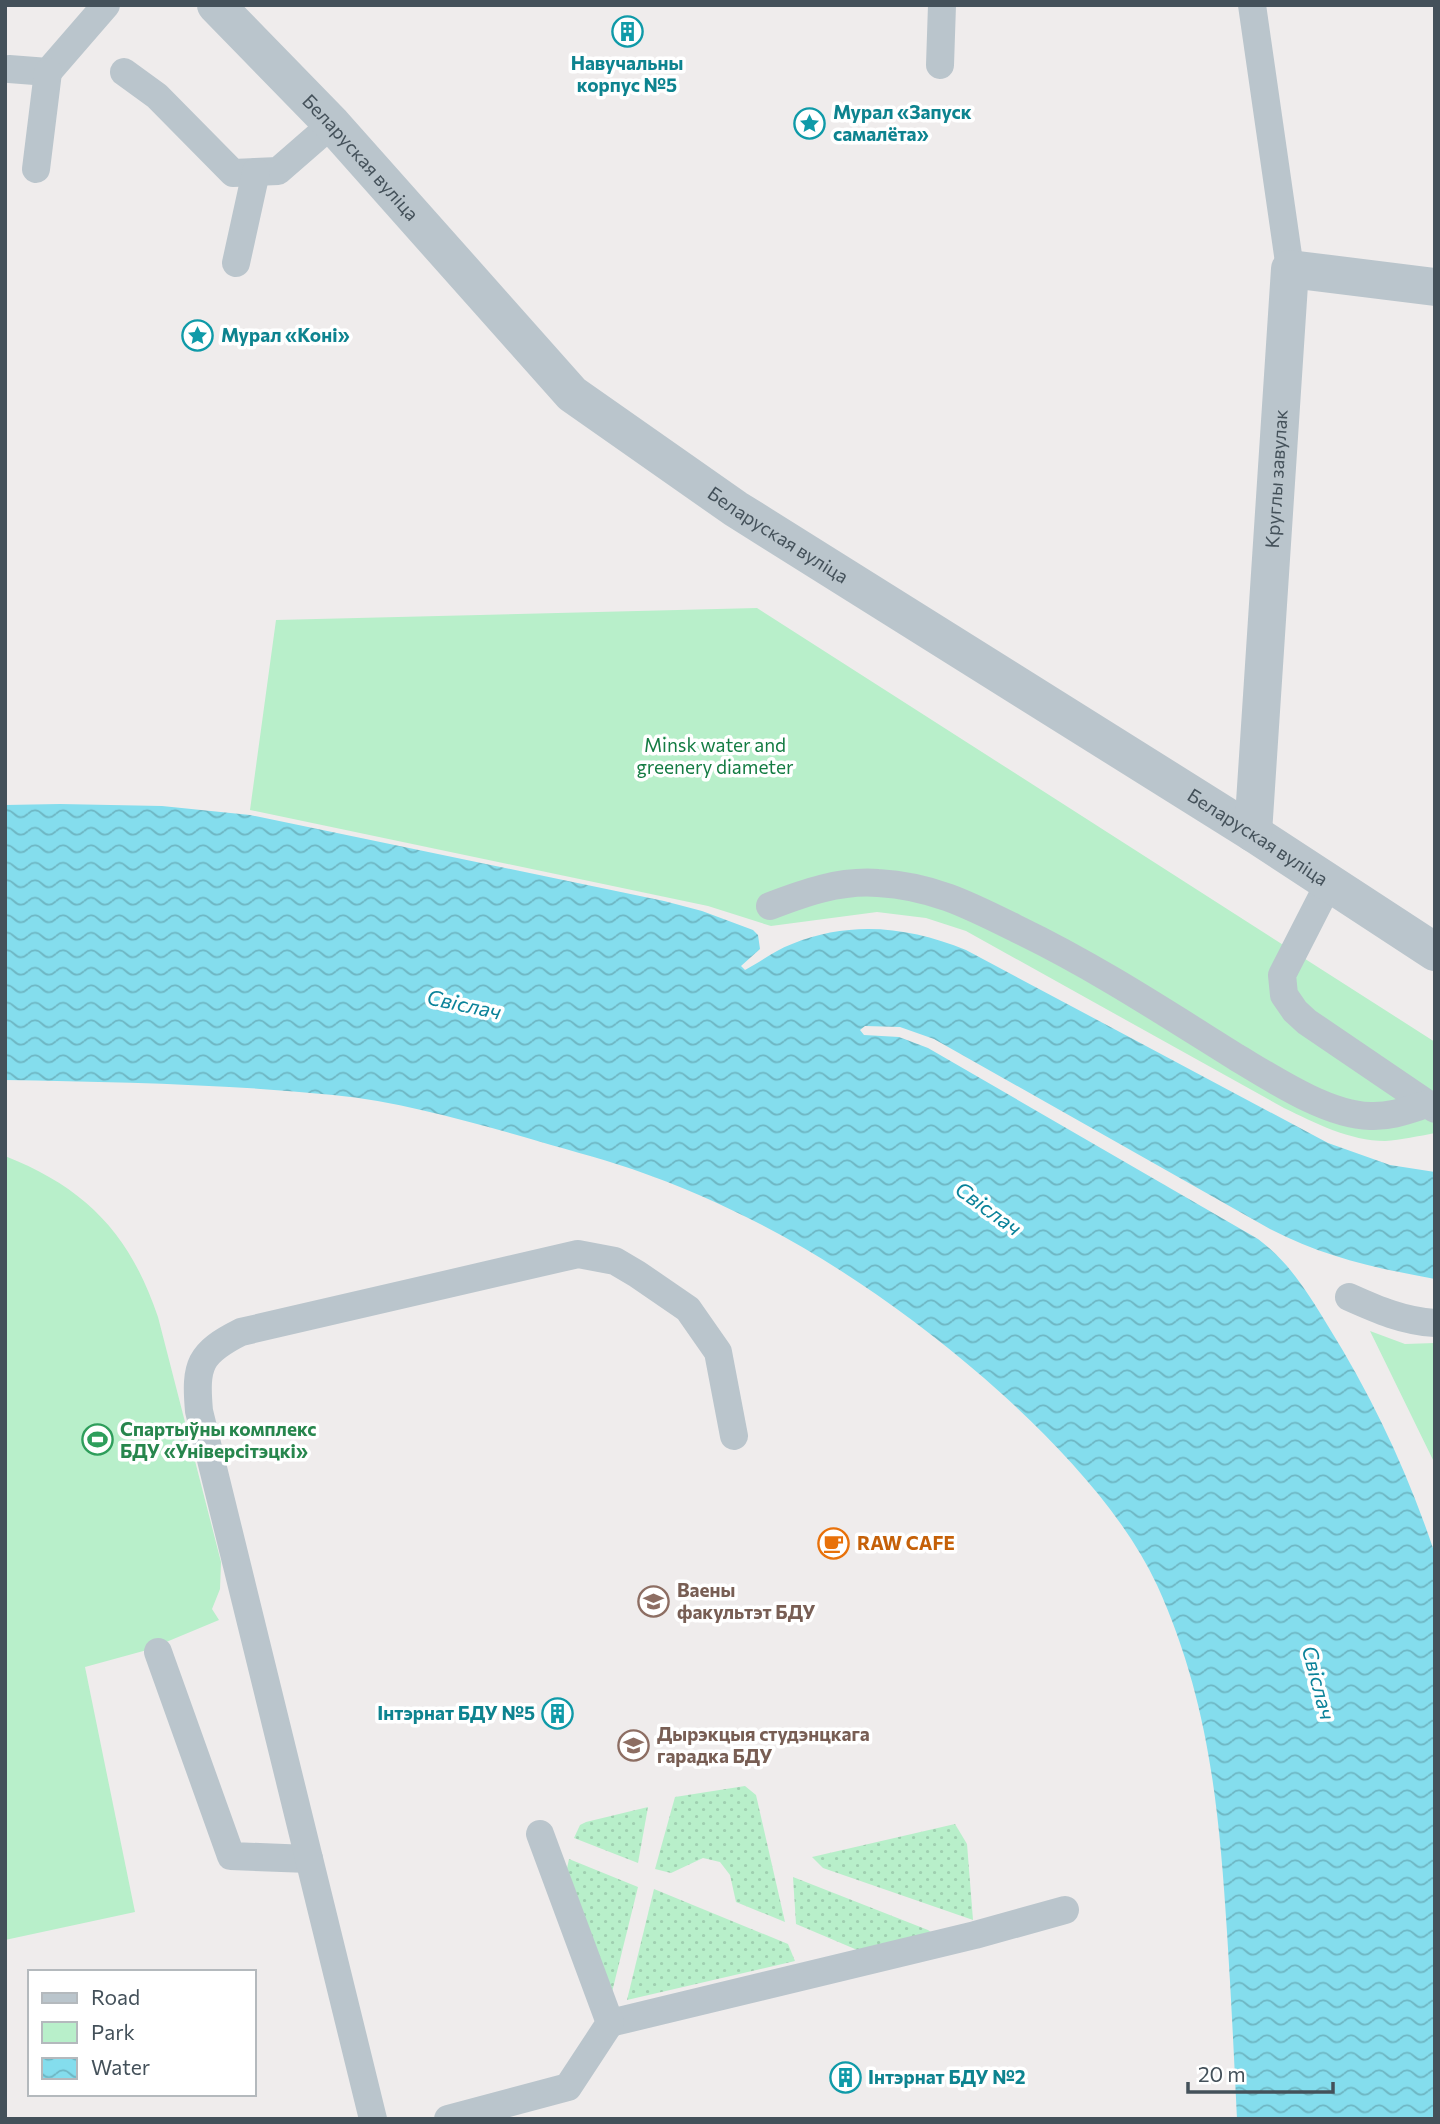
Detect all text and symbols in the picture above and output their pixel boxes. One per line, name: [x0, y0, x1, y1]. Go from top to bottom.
building icon: Навучальны корпус №5: [610, 15, 644, 49]
place label: Навучальны корпус №5: [571, 51, 683, 96]
street label: Беларуская вуліца: [298, 89, 424, 225]
place label: Мурал «Запуск самалёта»: [833, 100, 972, 145]
place icon: Мурал «Запуск самалёта»: [793, 106, 827, 140]
place icon: Мурал «Коні»: [181, 318, 215, 352]
place label: Мурал «Коні»: [221, 323, 350, 346]
street label: Круглы завулак: [1260, 409, 1292, 549]
street label: Беларуская вуліца: [704, 481, 853, 588]
park label: Minsk water and greenery diameter: [636, 733, 794, 778]
street label: Беларуская вуліца: [1184, 783, 1333, 890]
water label: Свіслач: [425, 983, 504, 1024]
water label: Свіслач: [951, 1175, 1027, 1240]
place label: Спартыўны комплекс БДУ «Універсітэцкі»: [120, 1417, 316, 1462]
sports icon: Спартыўны комплекс БДУ «Універсітэцкі»: [80, 1423, 114, 1457]
cafe icon: RAW CAFE: [817, 1526, 851, 1560]
place label: RAW CAFE: [857, 1531, 955, 1554]
place label: Ваены факультэт БДУ: [677, 1578, 816, 1623]
school or university icon: Ваены факультэт БДУ: [637, 1584, 671, 1618]
water label: Свіслач: [1298, 1643, 1341, 1722]
building icon: Інтэрнат БДУ №5: [541, 1696, 575, 1730]
place label: Інтэрнат БДУ №5: [377, 1701, 535, 1724]
place label: Дырэкцыя студэнцкага гарадка БДУ: [657, 1722, 870, 1767]
school or university icon: Дырэкцыя студэнцкага гарадка БДУ: [617, 1728, 651, 1762]
legend: [28, 1970, 256, 2096]
text: Road: [91, 1984, 140, 2009]
text: Park: [91, 2019, 135, 2044]
scale bar: [1188, 2050, 1333, 2094]
text: Water: [91, 2054, 150, 2079]
building icon: Інтэрнат БДУ №2: [828, 2060, 862, 2094]
text: 20 m: [1198, 2061, 1246, 2086]
place label: Інтэрнат БДУ №2: [868, 2065, 1025, 2088]

